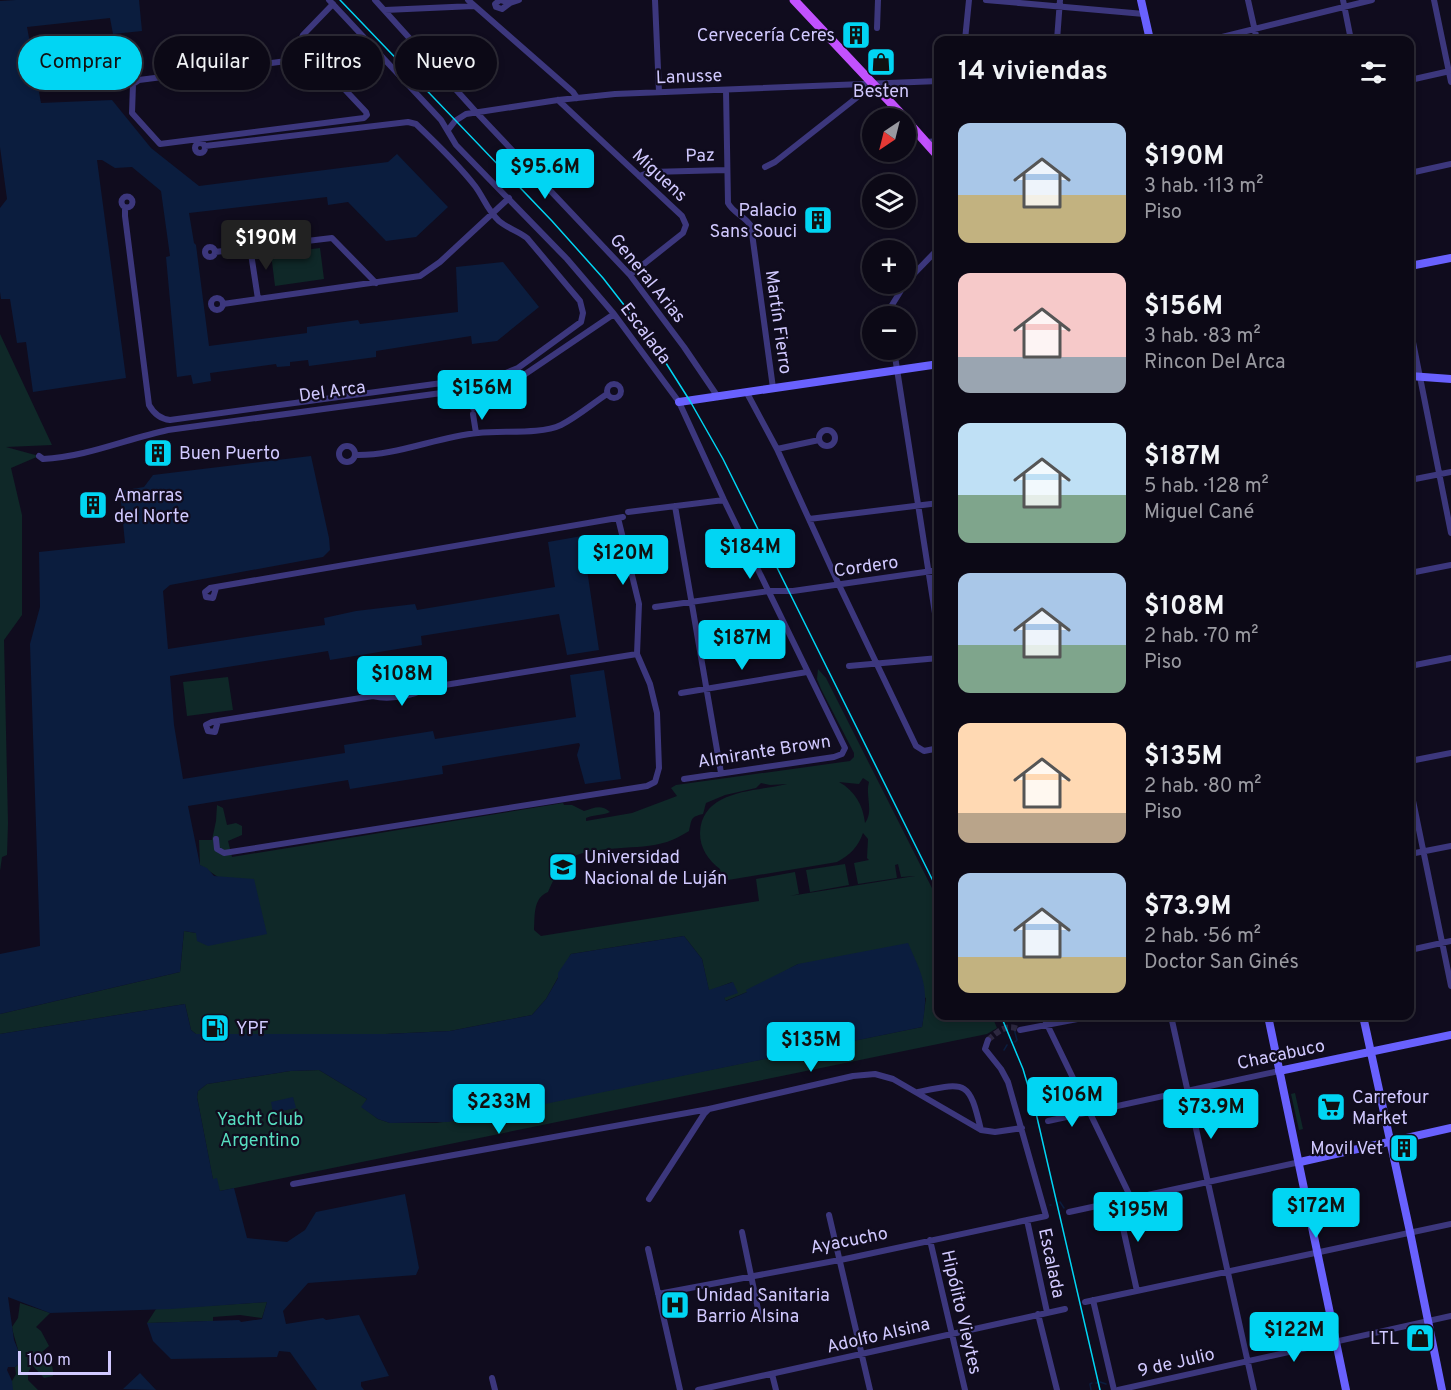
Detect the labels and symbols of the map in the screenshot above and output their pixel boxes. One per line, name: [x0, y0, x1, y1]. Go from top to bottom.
building icon: Cervecería Ceres: [840, 19, 872, 51]
place label: Cervecería Ceres: [697, 25, 835, 48]
shop icon: Besten: [865, 46, 897, 78]
street label: Lanusse: [655, 65, 723, 90]
place label: Besten: [853, 81, 909, 104]
north arrow: [862, 108, 916, 162]
street label: Paz: [685, 144, 715, 169]
street label: Miguens: [626, 145, 692, 208]
pin: $95.6M: [496, 149, 594, 200]
place label: Palacio Sans Souci: [710, 200, 797, 244]
building icon: Palacio Sans Souci: [802, 204, 834, 236]
pin: $190M: [224, 220, 308, 271]
street label: General Arias: [604, 230, 690, 328]
street label: Martín Fierro: [759, 269, 796, 376]
street label: Escalada: [614, 299, 675, 369]
pin: $156M: [440, 370, 524, 421]
street label: Del Arca: [297, 376, 367, 409]
building icon: Buen Puerto: [142, 437, 174, 469]
place label: Buen Puerto: [179, 443, 280, 466]
place label: Amarras del Norte: [114, 485, 189, 529]
building icon: Amarras del Norte: [77, 489, 109, 521]
pin: $184M: [708, 529, 792, 580]
pin: $120M: [581, 535, 665, 586]
street label: Cordero: [833, 552, 900, 583]
pin: $187M: [700, 620, 784, 671]
pin: $108M: [360, 656, 444, 707]
street label: Almirante Brown: [696, 731, 833, 774]
place label: Universidad Nacional de Luján: [584, 847, 727, 891]
school or university icon: Universidad Nacional de Luján: [547, 851, 579, 883]
fuel station icon: YPF: [199, 1012, 231, 1044]
place label: YPF: [236, 1018, 269, 1041]
pin: $135M: [769, 1022, 853, 1073]
street label: Chacabuco: [1235, 1035, 1327, 1076]
pin: $106M: [1030, 1077, 1114, 1128]
pin: $233M: [457, 1084, 541, 1135]
place label: Carrefour Market: [1352, 1087, 1429, 1131]
pin: $73.9M: [1162, 1089, 1260, 1140]
supermarket icon: Carrefour Market: [1315, 1091, 1347, 1123]
park label: Yacht Club Argentino: [217, 1109, 303, 1153]
building icon: Movil Vet: [1388, 1132, 1420, 1164]
place label: Movil Vet: [1310, 1138, 1383, 1161]
pin: $172M: [1274, 1188, 1358, 1239]
pin: $195M: [1096, 1192, 1180, 1243]
street label: Ayacucho: [809, 1223, 890, 1260]
street label: Escalada: [1032, 1226, 1069, 1300]
street label: Hipólito Vieytes: [935, 1248, 986, 1377]
place label: Unidad Sanitaria Barrio Alsina: [696, 1285, 830, 1329]
hospital icon: Unidad Sanitaria Barrio Alsina: [659, 1289, 691, 1321]
pin: $122M: [1252, 1312, 1336, 1363]
street label: Adolfo Alsina: [824, 1313, 932, 1360]
shop icon: LTL: [1404, 1322, 1436, 1354]
place label: LTL: [1370, 1328, 1399, 1351]
street label: 9 de Julio: [1136, 1343, 1217, 1383]
scale bar: [18, 1348, 111, 1376]

